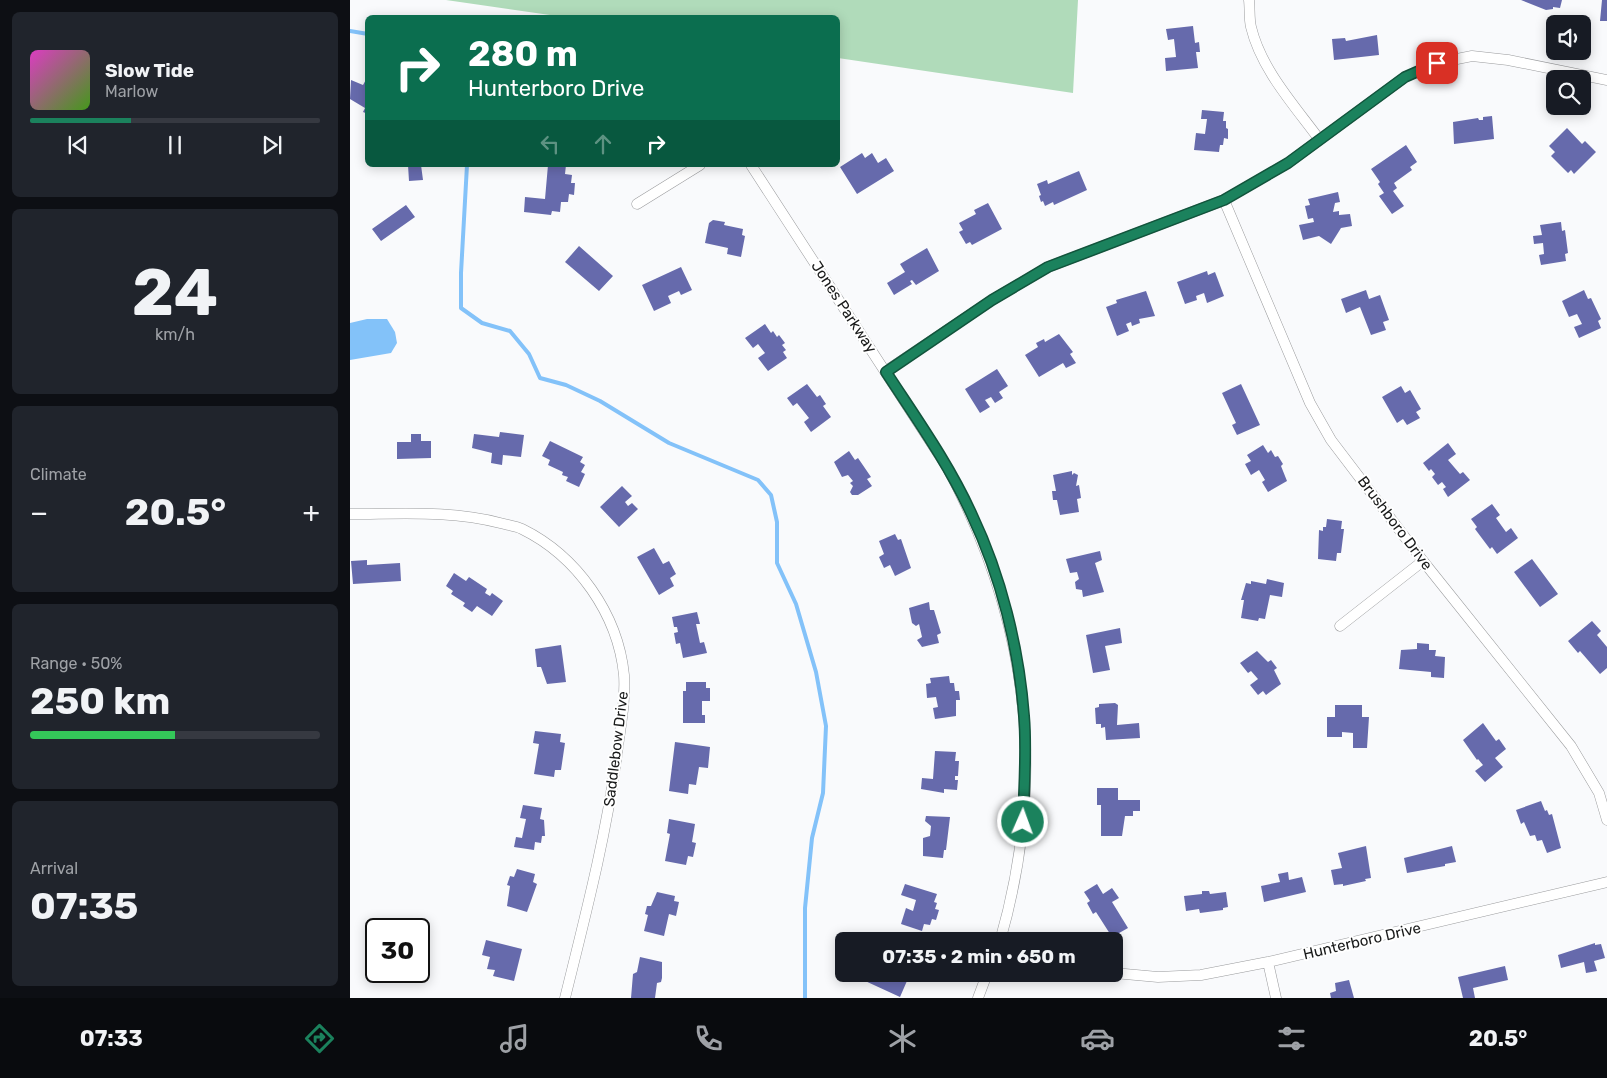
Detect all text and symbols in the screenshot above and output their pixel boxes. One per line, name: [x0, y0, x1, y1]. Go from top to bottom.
map controls: [1546, 15, 1591, 115]
button: sound: [1546, 15, 1591, 60]
text: 280 m: [468, 33, 578, 75]
icon: right: [385, 35, 450, 100]
pin: [1416, 42, 1458, 84]
icon: arrive: [1423, 49, 1451, 77]
text: Slow Tide: [105, 59, 194, 82]
button: search: [1546, 70, 1591, 115]
text: Hunterboro Drive: [468, 75, 644, 102]
text: Marlow: [105, 82, 158, 101]
icon: left: [536, 130, 564, 158]
icon: ahead: [589, 130, 617, 158]
icon: right: [642, 130, 670, 158]
icon: previous: [64, 131, 92, 159]
icon: pause: [161, 131, 189, 159]
icon: next: [258, 131, 286, 159]
text: 24: [132, 254, 218, 331]
street label: Jones Parkway: [807, 258, 881, 356]
text: km/h: [155, 325, 195, 344]
text: Climate: [30, 465, 87, 484]
street label: Brushboro Drive: [1354, 472, 1436, 574]
text: 20.5°: [125, 489, 226, 535]
text: −: [30, 496, 48, 529]
text: +: [303, 496, 320, 529]
text: Range · 50%: [30, 654, 122, 673]
text: 250 km: [30, 678, 170, 724]
street label: Saddlebow Drive: [600, 690, 632, 808]
position arrow: [996, 795, 1048, 847]
text: Arrival: [30, 859, 78, 878]
text: 07:35: [30, 883, 138, 929]
speed limit sign: 30: [365, 918, 430, 983]
street label: Hunterboro Drive: [1301, 919, 1423, 963]
text: 07:35 · 2 min · 650 m: [882, 945, 1076, 968]
icon: directions: [302, 1021, 337, 1056]
icon: music: [497, 1021, 532, 1056]
icon: phone: [691, 1021, 726, 1056]
icon: climate: [885, 1021, 920, 1056]
icon: car: [1080, 1021, 1115, 1056]
icon: filters: [1274, 1021, 1309, 1056]
text: 07:33: [80, 1025, 143, 1052]
text: 20.5°: [1469, 1025, 1527, 1052]

